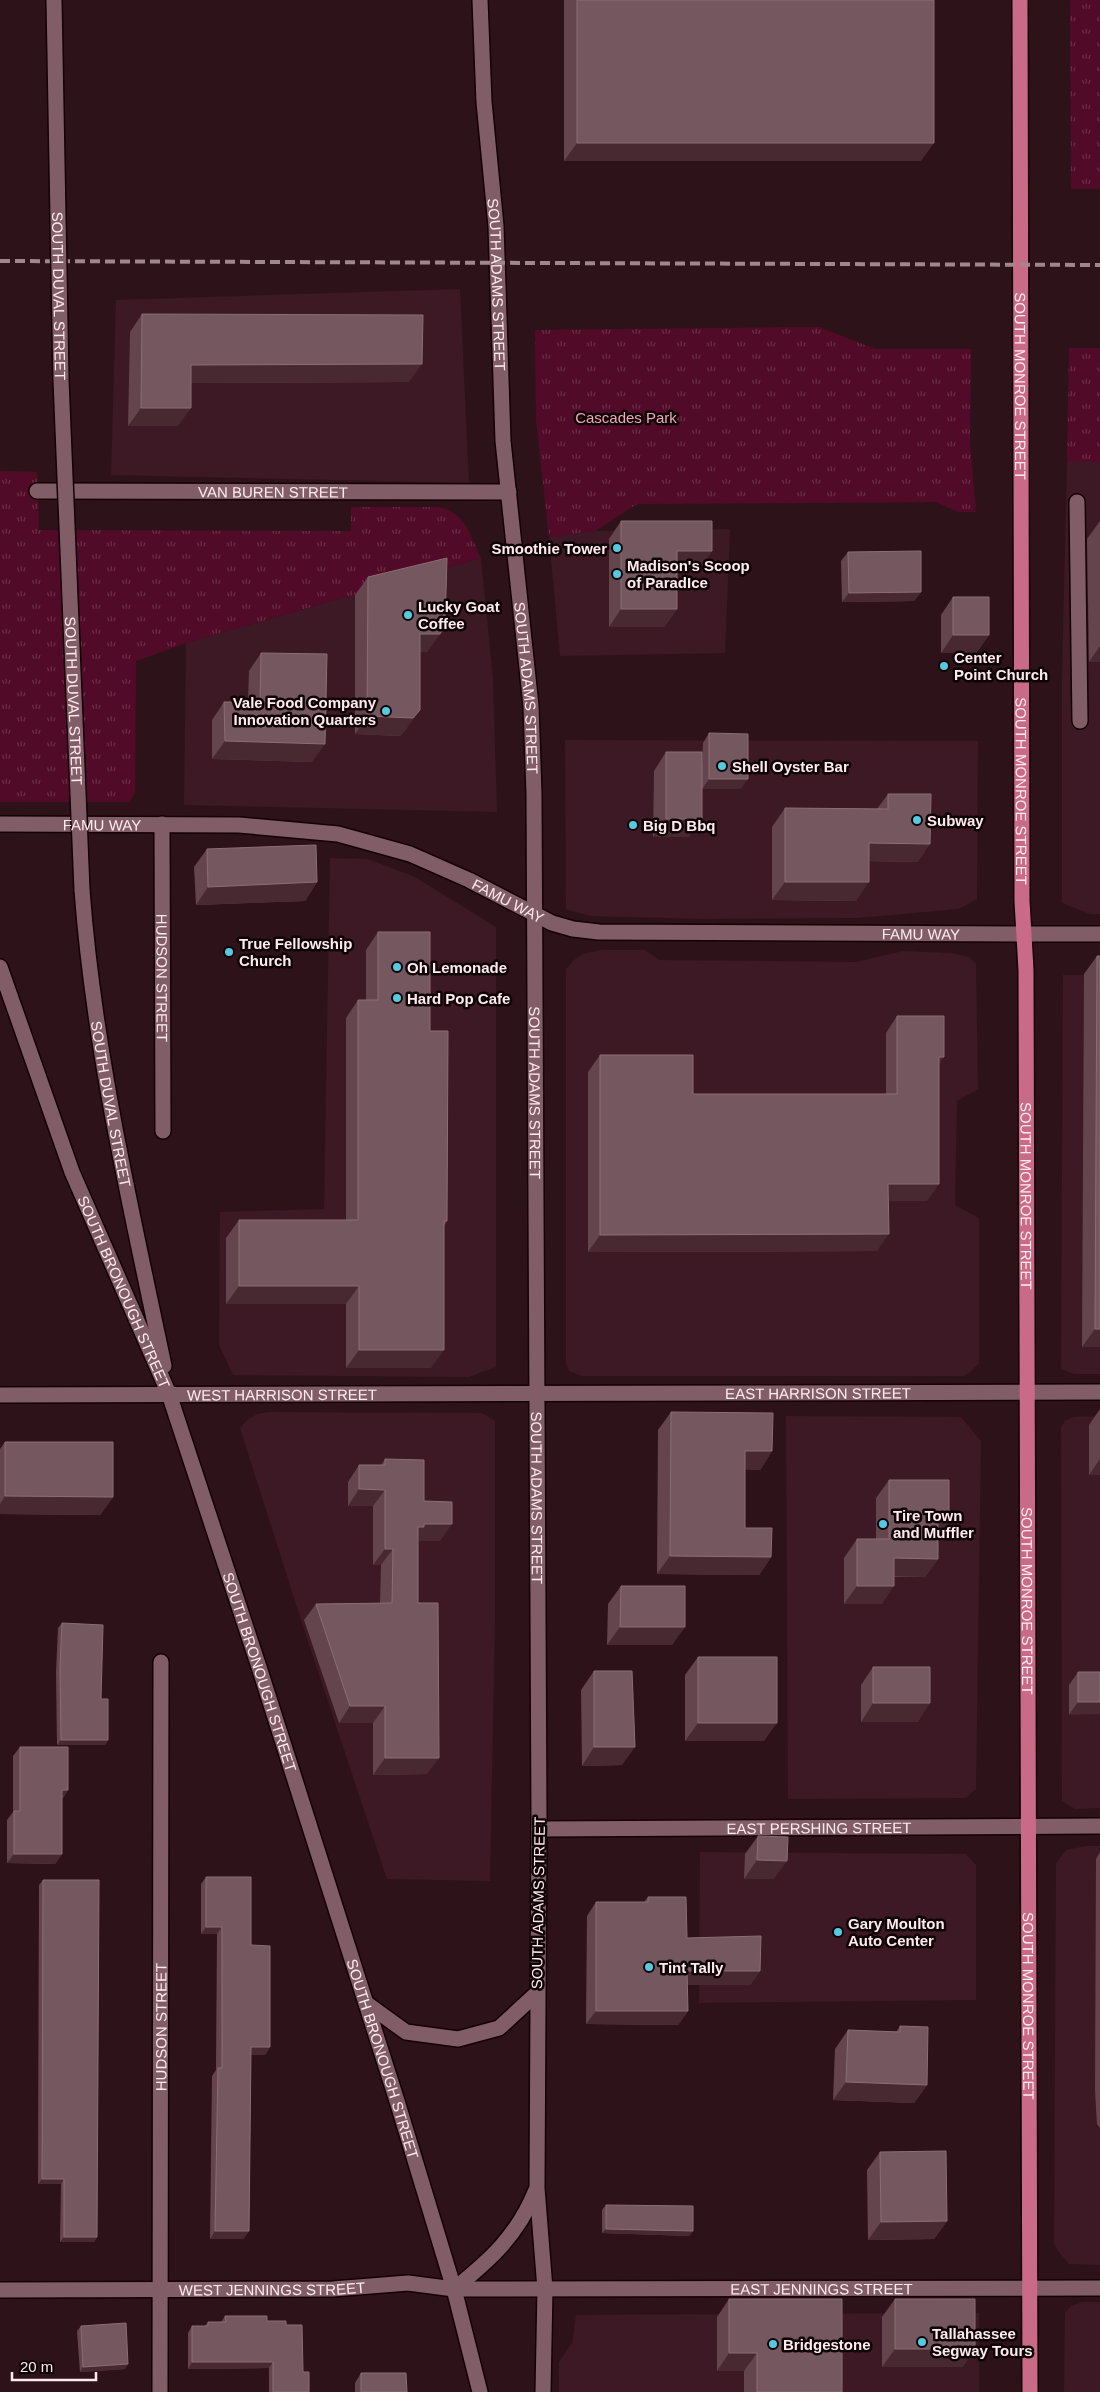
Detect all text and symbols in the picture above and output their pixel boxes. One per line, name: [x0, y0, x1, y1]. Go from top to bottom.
street label: SOUTH ADAMS STREET: [485, 197, 509, 371]
street label: SOUTH DUVAL STREET: [49, 212, 70, 380]
street label: SOUTH MONROE STREET: [1012, 292, 1030, 480]
park label: Cascades Park: [575, 409, 677, 426]
street label: VAN BUREN STREET: [198, 483, 348, 500]
place label: Smoothie Tower: [491, 540, 607, 557]
marker: Smoothie Tower: [611, 542, 623, 554]
place label: Madison's Scoop of ParadIce: [627, 557, 750, 591]
marker: Madison's Scoop of ParadIce: [611, 568, 623, 580]
place label: Lucky Goat Coffee: [418, 598, 500, 632]
street label: SOUTH ADAMS STREET: [512, 601, 542, 774]
marker: Lucky Goat Coffee: [402, 609, 414, 621]
street label: SOUTH DUVAL STREET: [62, 616, 86, 785]
place label: Center Point Church: [954, 649, 1048, 683]
marker: Center Point Church: [938, 660, 950, 672]
place label: Vale Food Company Innovation Quarters: [233, 694, 377, 728]
street label: SOUTH MONROE STREET: [1013, 697, 1030, 885]
marker: Vale Food Company Innovation Quarters: [380, 705, 392, 717]
place label: Shell Oyster Bar: [732, 758, 849, 775]
marker: Shell Oyster Bar: [716, 760, 728, 772]
place label: Subway: [927, 812, 984, 829]
marker: Subway: [911, 814, 923, 826]
street label: FAMU WAY: [63, 816, 141, 833]
place label: Big D Bbq: [643, 817, 716, 834]
marker: Big D Bbq: [627, 819, 639, 831]
street label: FAMU WAY: [470, 875, 547, 926]
street label: HUDSON STREET: [154, 914, 171, 1042]
street label: FAMU WAY: [882, 925, 960, 942]
place label: True Fellowship Church: [239, 935, 352, 969]
marker: True Fellowship Church: [223, 946, 235, 958]
place label: Oh Lemonade: [407, 959, 507, 976]
marker: Oh Lemonade: [391, 961, 403, 973]
place label: Hard Pop Cafe: [407, 990, 510, 1007]
marker: Hard Pop Cafe: [391, 992, 403, 1004]
street label: SOUTH ADAMS STREET: [527, 1006, 544, 1179]
street label: SOUTH DUVAL STREET: [88, 1020, 135, 1188]
street label: SOUTH MONROE STREET: [1018, 1102, 1035, 1290]
street label: SOUTH BRONOUGH STREET: [75, 1193, 174, 1391]
street label: EAST HARRISON STREET: [725, 1384, 911, 1402]
street label: WEST HARRISON STREET: [187, 1385, 377, 1403]
street label: SOUTH ADAMS STREET: [529, 1411, 546, 1584]
place label: Tire Town and Muffler: [893, 1507, 974, 1541]
street label: SOUTH MONROE STREET: [1019, 1507, 1037, 1695]
marker: Tire Town and Muffler: [877, 1518, 889, 1530]
street label: SOUTH BRONOUGH STREET: [220, 1570, 300, 1774]
street label: SOUTH ADAMS STREET: [528, 1817, 548, 1989]
street label: EAST PERSHING STREET: [726, 1819, 912, 1836]
street label: SOUTH MONROE STREET: [1020, 1912, 1038, 2100]
place label: Gary Moulton Auto Center: [848, 1915, 945, 1949]
marker: Gary Moulton Auto Center: [832, 1926, 844, 1938]
street label: SOUTH BRONOUGH STREET: [344, 1957, 423, 2161]
place label: Tint Tally: [659, 1959, 724, 1976]
marker: Tint Tally: [643, 1961, 655, 1973]
street label: HUDSON STREET: [152, 1963, 169, 2091]
street label: WEST JENNINGS STREET: [179, 2278, 366, 2298]
street label: EAST JENNINGS STREET: [730, 2280, 913, 2297]
place label: Tallahassee Segway Tours: [932, 2325, 1033, 2359]
place label: Bridgestone: [783, 2336, 871, 2353]
marker: Tallahassee Segway Tours: [916, 2336, 928, 2348]
marker: Bridgestone: [767, 2338, 779, 2350]
scale bar: [12, 2350, 96, 2382]
text: 20 m: [20, 2358, 53, 2375]

